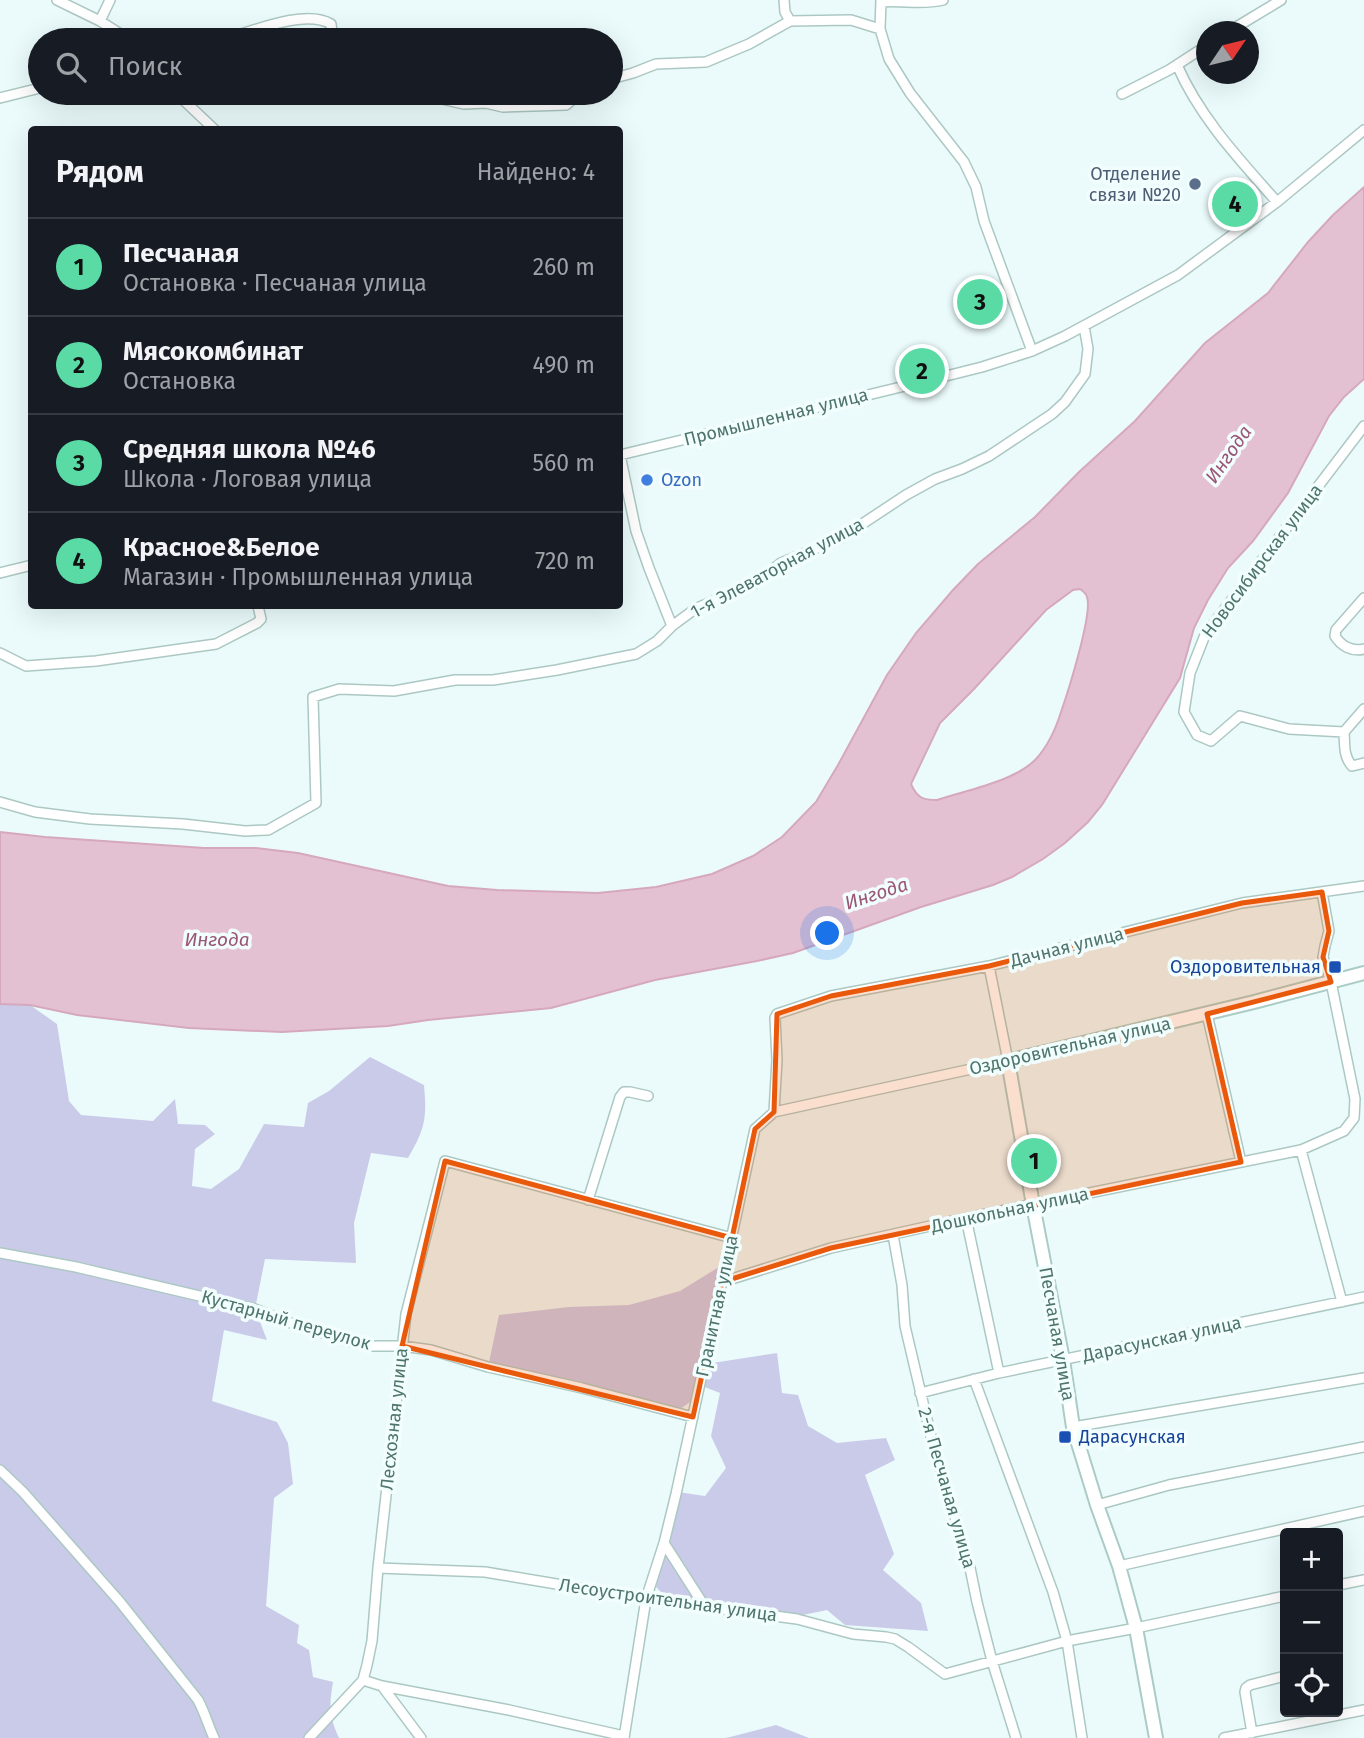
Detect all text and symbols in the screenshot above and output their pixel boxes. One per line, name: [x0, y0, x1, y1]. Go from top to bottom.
north arrow: [1196, 21, 1259, 84]
search box: [28, 28, 623, 105]
icon: search: [52, 48, 90, 86]
text: Поиск: [108, 51, 182, 82]
text: Рядом: [56, 154, 144, 190]
text: Найдено: 4: [477, 158, 595, 186]
place label: Отделение связи №20: [1089, 163, 1181, 206]
marker: Отделение связи №20: [1187, 176, 1203, 192]
pin: 4: [1212, 178, 1258, 230]
text: Песчаная: [123, 238, 239, 269]
text: 1: [74, 253, 84, 281]
text: 260 m: [533, 253, 595, 281]
text: Остановка · Песчаная улица: [123, 269, 427, 297]
pin: 3: [957, 276, 1003, 328]
text: Мясокомбинат: [123, 336, 303, 367]
pin: 2: [899, 345, 945, 397]
text: 2: [73, 351, 85, 379]
text: 490 m: [533, 351, 595, 379]
text: Остановка: [123, 367, 236, 395]
street label: Промышленная улица: [682, 383, 870, 451]
water label: Ингода: [1200, 421, 1257, 488]
text: Средняя школа №46: [123, 434, 376, 465]
text: 3: [73, 449, 85, 477]
text: 560 m: [533, 449, 595, 477]
text: Школа · Логовая улица: [123, 465, 372, 493]
place label: Ozon: [661, 469, 702, 491]
marker: Ozon: [639, 472, 655, 488]
street label: Новосибирская улица: [1197, 480, 1327, 642]
street label: 1-я Элеваторная улица: [687, 513, 867, 623]
text: Красное&Белое: [123, 532, 320, 563]
text: 4: [73, 547, 86, 575]
text: 720 m: [535, 547, 595, 575]
text: Магазин · Промышленная улица: [123, 563, 473, 591]
water label: Ингода: [842, 872, 911, 914]
your location: [810, 916, 844, 950]
street label: Дачная улица: [1007, 922, 1126, 972]
water label: Ингода: [184, 928, 250, 951]
place label: Оздоровительная: [1170, 956, 1321, 978]
marker: Оздоровительная: [1327, 959, 1343, 975]
street label: Оздоровительная улица: [967, 1012, 1173, 1080]
pin: 1: [1011, 1135, 1057, 1187]
street label: Дошкольная улица: [928, 1183, 1091, 1238]
street label: Гранитная улица: [691, 1233, 743, 1379]
street label: Песчаная улица: [1034, 1265, 1080, 1403]
street label: Кустарный переулок: [199, 1285, 374, 1355]
street label: Дарасунская улица: [1080, 1311, 1243, 1367]
street label: Лесхозная улица: [376, 1347, 412, 1491]
street label: 2-я Песчаная улица: [914, 1405, 980, 1571]
place label: Дарасунская: [1078, 1426, 1186, 1448]
marker: Дарасунская: [1057, 1429, 1073, 1445]
map controls: [1280, 1528, 1343, 1717]
button: +: [1280, 1528, 1343, 1591]
street label: Лесоустроительная улица: [557, 1574, 779, 1626]
button: −: [1280, 1591, 1343, 1654]
button: locate: [1280, 1654, 1343, 1717]

